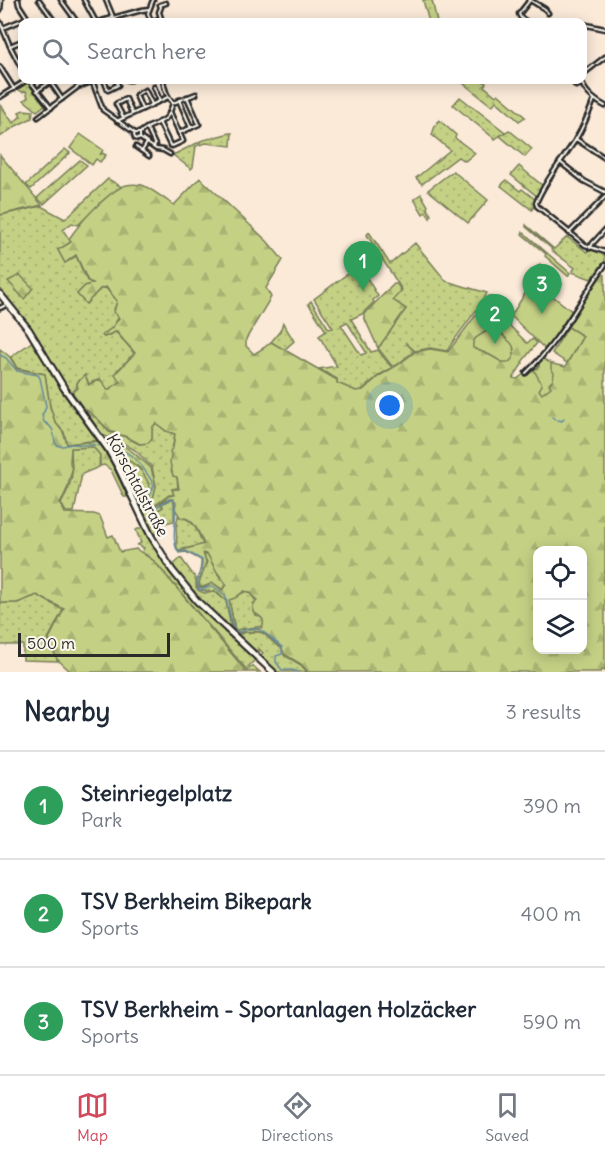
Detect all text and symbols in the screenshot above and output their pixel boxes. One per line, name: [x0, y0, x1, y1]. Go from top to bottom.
search box: [18, 18, 587, 84]
icon: search: [39, 35, 72, 68]
text: Search here: [87, 37, 206, 65]
pin: 1: [344, 242, 382, 291]
pin: 3: [522, 264, 562, 314]
pin: 2: [476, 294, 514, 344]
your location: [375, 391, 404, 420]
street label: Körschtalstraße: [103, 430, 173, 540]
map controls: [533, 546, 587, 654]
button: locate: [533, 546, 587, 600]
button: layers: [533, 600, 587, 654]
scale bar: [18, 630, 170, 658]
text: 500 m: [27, 633, 75, 653]
text: Nearby: [24, 695, 110, 728]
text: 3 results: [505, 699, 581, 724]
text: Steinriegelplatz: [81, 779, 232, 807]
text: 1: [40, 793, 47, 818]
text: 390 m: [523, 793, 581, 818]
text: Park: [81, 807, 122, 832]
text: TSV Berkheim Bikepark: [81, 887, 312, 915]
text: 2: [38, 901, 49, 926]
text: 400 m: [521, 901, 581, 926]
text: Sports: [81, 915, 139, 940]
text: TSV Berkheim - Sportanlagen Holzäcker: [81, 995, 476, 1023]
text: 3: [38, 1009, 49, 1034]
text: 590 m: [523, 1009, 581, 1034]
text: Sports: [81, 1023, 139, 1048]
tab: Map: [76, 1089, 109, 1145]
tab: Directions: [261, 1089, 333, 1145]
tab: Saved: [485, 1089, 529, 1145]

